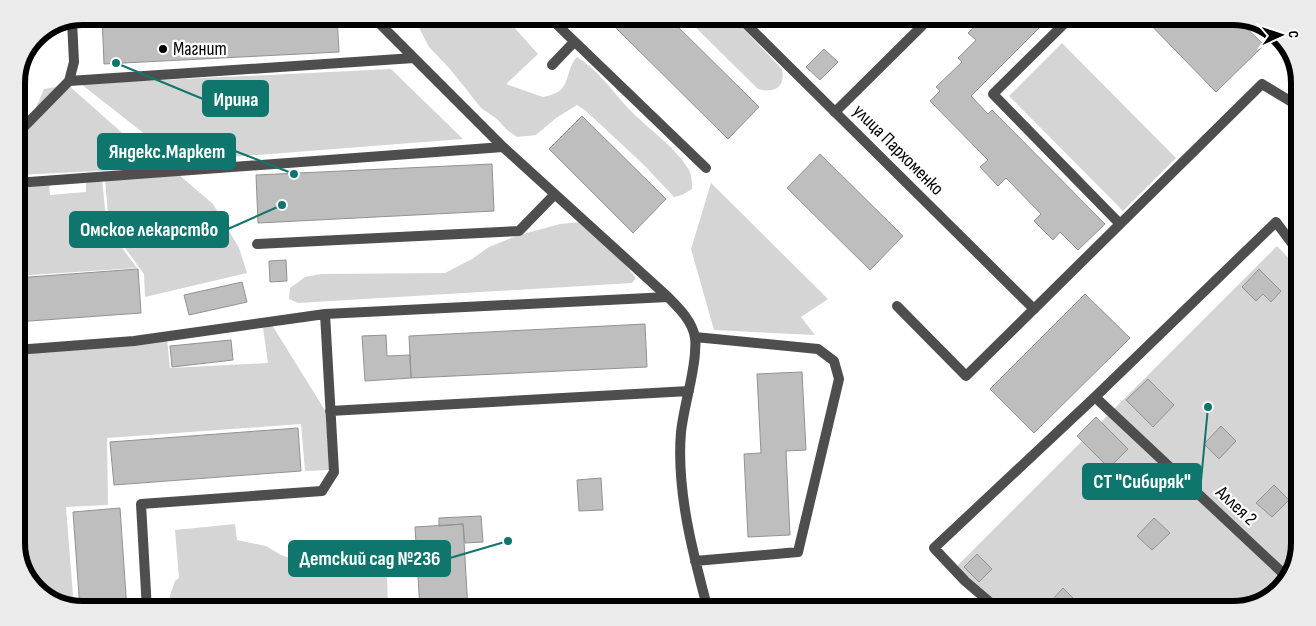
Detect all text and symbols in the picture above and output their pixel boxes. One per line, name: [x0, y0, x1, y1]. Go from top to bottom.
north arrow: [1256, 10, 1306, 60]
text: С: [1285, 30, 1302, 38]
place label: Магнит: [173, 38, 227, 61]
marker: Магнит: [157, 43, 169, 55]
callout: Ирина: [203, 81, 268, 116]
text: Ирина: [214, 88, 258, 112]
street label: улица Пархоменко: [848, 100, 948, 200]
callout: Яндекс.Маркет: [98, 134, 235, 169]
text: Яндекс.Маркет: [109, 140, 225, 164]
callout: Омское лекарство: [70, 212, 228, 247]
text: Омское лекарство: [80, 218, 218, 242]
callout: СТ "Сибиряк": [1083, 464, 1201, 499]
text: СТ "Сибиряк": [1093, 470, 1191, 494]
street label: Аллея 2: [1210, 481, 1261, 531]
callout: Детский сад №236: [289, 541, 450, 576]
text: Детский сад №236: [299, 547, 441, 571]

